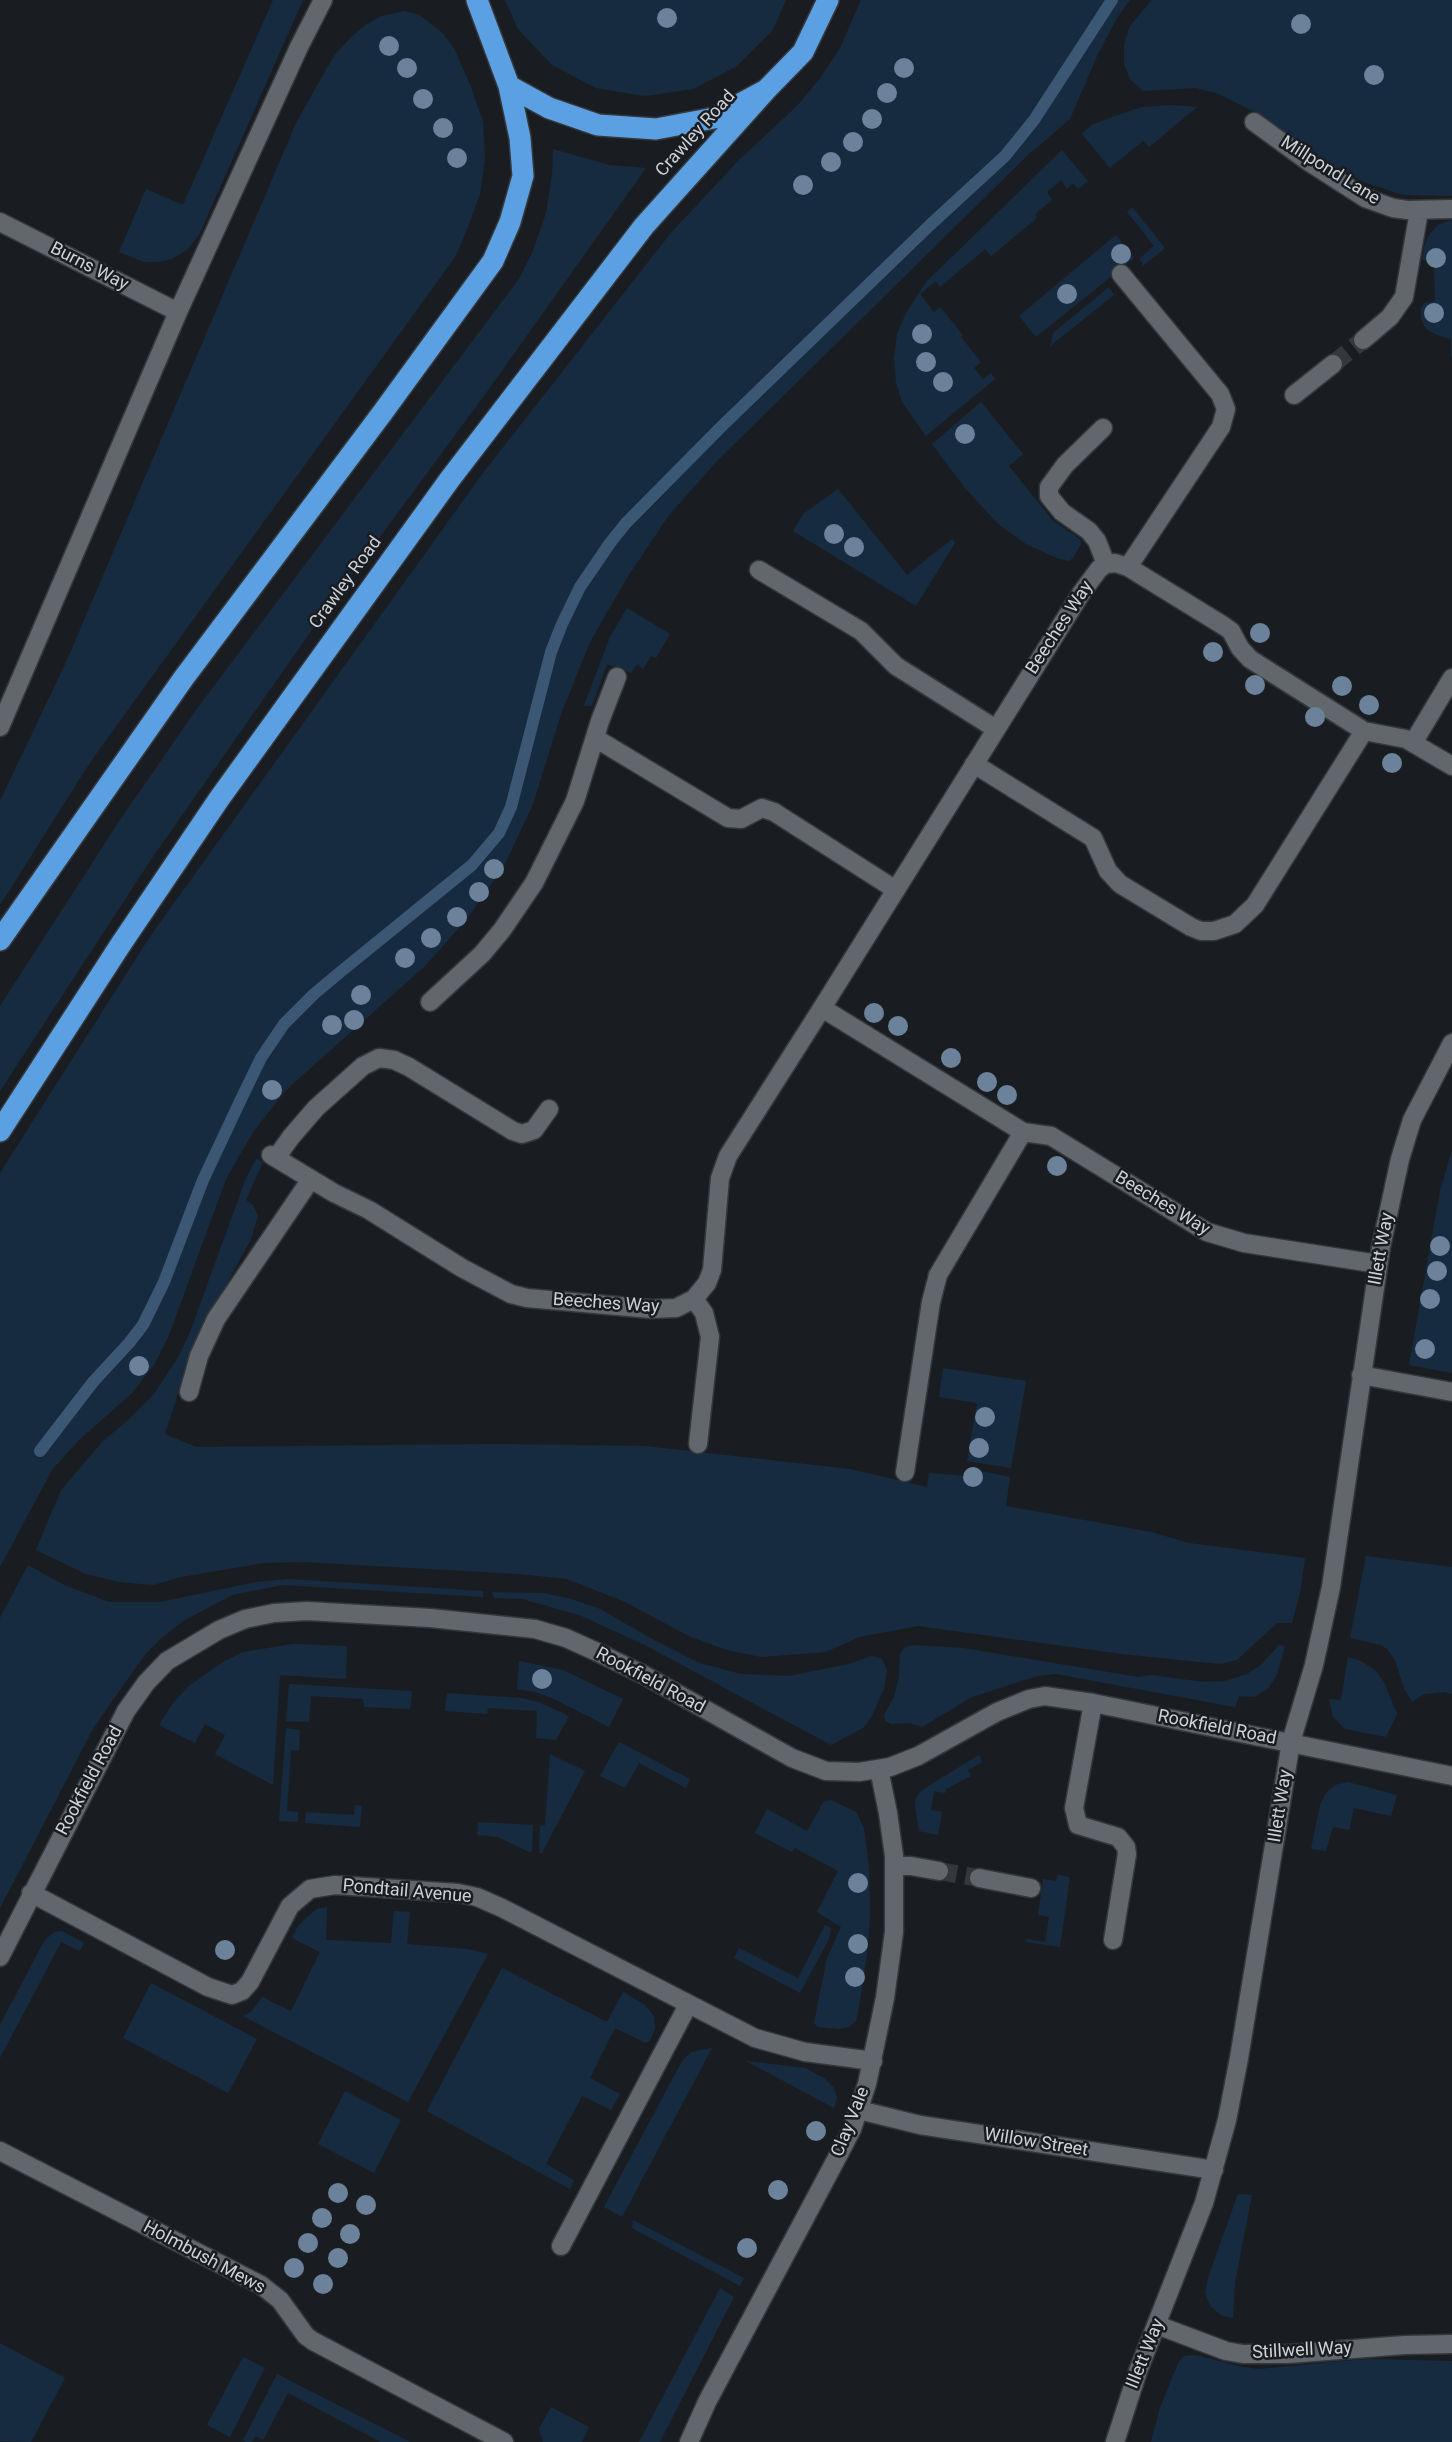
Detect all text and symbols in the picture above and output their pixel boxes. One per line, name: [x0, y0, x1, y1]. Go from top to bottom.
street label: Crawley Road: [652, 86, 740, 182]
street label: Millpond Lane: [1276, 132, 1384, 210]
street label: Burns Way: [46, 238, 132, 296]
street label: Crawley Road: [305, 533, 387, 633]
street label: Beeches Way: [1022, 577, 1098, 679]
street label: Beeches Way: [1111, 1167, 1213, 1241]
street label: Illett Way: [1365, 1211, 1399, 1287]
street label: Beeches Way: [552, 1290, 660, 1318]
street label: Rookfield Road: [592, 1643, 708, 1719]
street label: Rookfield Road: [1156, 1706, 1278, 1750]
street label: Rookfield Road: [52, 1723, 128, 1839]
street label: Illett Way: [1265, 1768, 1297, 1844]
street label: Pondtail Avenue: [342, 1876, 472, 1908]
street label: Clay Vale: [827, 2084, 875, 2160]
street label: Willow Street: [983, 2124, 1089, 2162]
street label: Holmbush Mews: [139, 2217, 269, 2299]
street label: Illett Way: [1122, 2316, 1170, 2392]
street label: Stillwell Way: [1252, 2338, 1352, 2364]

